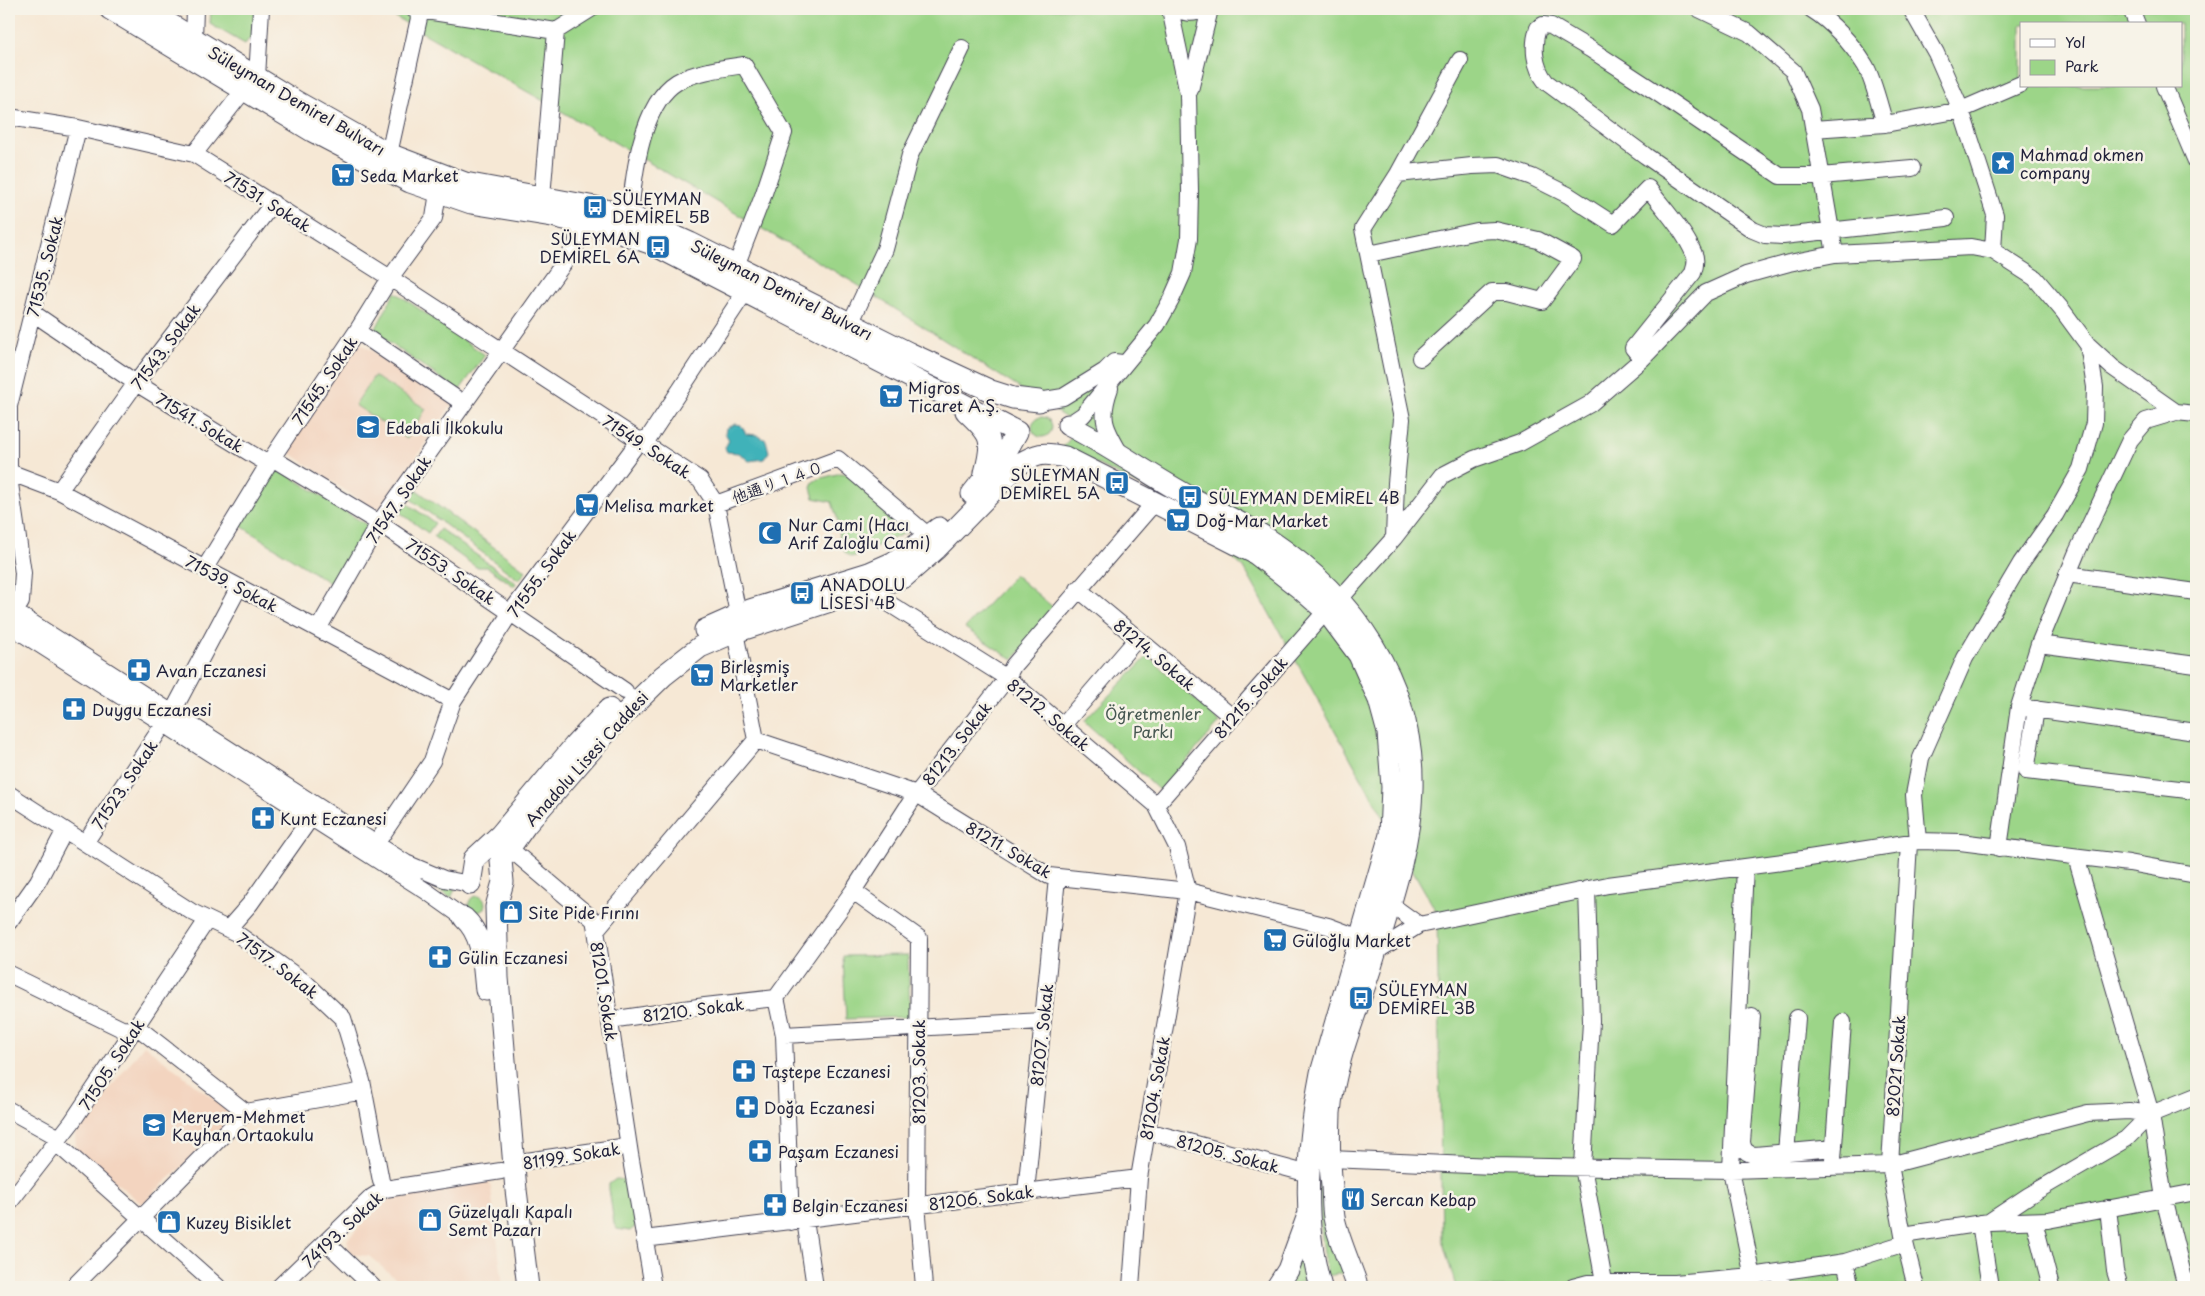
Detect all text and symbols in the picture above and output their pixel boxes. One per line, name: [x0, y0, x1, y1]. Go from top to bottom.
legend: [2020, 22, 2182, 88]
text: Yol: [2065, 30, 2086, 53]
street label: Süleyman Demirel Bulvarı: [204, 39, 390, 161]
text: Park: [2065, 54, 2099, 77]
place label: Mahmad okmen company: [2020, 142, 2144, 184]
place icon: Mahmad okmen company: [1990, 150, 2016, 176]
supermarket icon: Seda Market: [330, 162, 356, 188]
place label: Seda Market: [360, 163, 459, 187]
street label: 71531. Sokak: [220, 165, 316, 237]
place label: SÜLEYMAN DEMİREL 5B: [612, 186, 710, 228]
bus stop icon: SÜLEYMAN DEMİREL 5B: [582, 194, 608, 220]
street label: 71535. Sokak: [20, 213, 68, 319]
place label: SÜLEYMAN DEMİREL 6A: [539, 226, 640, 268]
street label: Süleyman Demirel Bulvarı: [687, 233, 877, 345]
bus stop icon: SÜLEYMAN DEMİREL 6A: [645, 234, 671, 260]
street label: 71543. Sokak: [124, 298, 206, 394]
street label: 71545. Sokak: [285, 331, 363, 429]
place label: Migros Ticaret A.Ş.: [908, 375, 999, 417]
supermarket icon: Migros Ticaret A.Ş.: [878, 383, 904, 409]
street label: 71541. Sokak: [152, 386, 248, 458]
street label: 71549. Sokak: [598, 408, 696, 484]
school or university icon: Edebali İlkokulu: [355, 414, 381, 440]
place label: Edebali İlkokulu: [386, 415, 503, 439]
street label: 71547. Sokak: [360, 450, 436, 548]
street label: 他通り１４０: [728, 453, 826, 509]
place label: SÜLEYMAN DEMİREL 5A: [1000, 462, 1100, 504]
bus stop icon: SÜLEYMAN DEMİREL 5A: [1104, 470, 1130, 496]
bus stop icon: SÜLEYMAN DEMİREL 4B: [1177, 484, 1203, 510]
place label: SÜLEYMAN DEMİREL 4B: [1208, 485, 1400, 509]
supermarket icon: Melisa market: [574, 492, 600, 518]
place label: Melisa market: [604, 493, 714, 517]
supermarket icon: Doğ-Mar Market: [1165, 507, 1191, 533]
place label: Doğ-Mar Market: [1196, 508, 1329, 532]
place label: Nur Cami (Hacı Arif Zaloğlu Cami): [788, 512, 930, 554]
mosque icon: Nur Cami (Hacı Arif Zaloğlu Cami): [757, 520, 783, 546]
street label: 71555. Sokak: [501, 524, 581, 622]
street label: 71553. Sokak: [401, 532, 501, 610]
street label: 71539. Sokak: [181, 548, 283, 618]
place label: ANADOLU LİSESİ 4B: [820, 572, 905, 614]
bus stop icon: ANADOLU LİSESİ 4B: [789, 580, 815, 606]
street label: 81214. Sokak: [1109, 613, 1201, 695]
street label: 81215. Sokak: [1207, 651, 1293, 743]
place label: Birleşmiş Marketler: [720, 654, 799, 696]
pharmacy icon: Avan Eczanesi: [126, 657, 152, 683]
place label: Avan Eczanesi: [156, 658, 267, 682]
supermarket icon: Birleşmiş Marketler: [689, 662, 715, 688]
street label: 81212. Sokak: [1002, 672, 1096, 756]
street label: Anadolu Lisesi Caddesi: [519, 685, 653, 831]
pharmacy icon: Duygu Eczanesi: [61, 696, 87, 722]
street label: 81213. Sokak: [916, 696, 996, 790]
place label: Duygu Eczanesi: [92, 697, 212, 721]
park label: Öğretmenler Parkı: [1105, 701, 1202, 743]
street label: 71523. Sokak: [85, 734, 163, 834]
pharmacy icon: Kunt Eczanesi: [250, 805, 276, 831]
place label: Kunt Eczanesi: [280, 806, 387, 830]
street label: 81211. Sokak: [962, 815, 1056, 883]
shop icon: Site Pide Fırını: [498, 899, 524, 925]
place label: Site Pide Fırını: [528, 900, 639, 924]
street label: 71517. Sokak: [232, 926, 324, 1004]
supermarket icon: Güloğlu Market: [1262, 927, 1288, 953]
place label: Güloğlu Market: [1292, 928, 1411, 952]
street label: 81201. Sokak: [585, 939, 625, 1043]
pharmacy icon: Gülin Eczanesi: [427, 944, 453, 970]
place label: Gülin Eczanesi: [458, 945, 568, 969]
place label: SÜLEYMAN DEMİREL 3B: [1378, 977, 1475, 1019]
street label: 81207. Sokak: [1024, 983, 1058, 1087]
bus stop icon: SÜLEYMAN DEMİREL 3B: [1348, 985, 1374, 1011]
street label: 81210. Sokak: [641, 991, 745, 1027]
street label: 71505. Sokak: [72, 1013, 150, 1115]
street label: 82021 Sokak: [1879, 1014, 1911, 1118]
street label: 81203. Sokak: [906, 1020, 930, 1124]
street label: 81204. Sokak: [1133, 1034, 1175, 1142]
pharmacy icon: Taştepe Eczanesi: [731, 1058, 757, 1084]
place label: Taştepe Eczanesi: [762, 1059, 891, 1083]
pharmacy icon: Doğa Eczanesi: [734, 1094, 760, 1120]
place label: Doğa Eczanesi: [764, 1095, 875, 1119]
place label: Meryem-Mehmet Kayhan Ortaokulu: [172, 1104, 314, 1146]
school or university icon: Meryem-Mehmet Kayhan Ortaokulu: [141, 1112, 167, 1138]
street label: 81205. Sokak: [1174, 1128, 1282, 1178]
street label: 81199. Sokak: [520, 1135, 622, 1175]
pharmacy icon: Paşam Eczanesi: [747, 1138, 773, 1164]
place label: Paşam Eczanesi: [778, 1139, 899, 1163]
street label: 81206. Sokak: [927, 1179, 1035, 1215]
street label: 74193. Sokak: [296, 1185, 388, 1273]
restaurant icon: Sercan Kebap: [1340, 1186, 1366, 1212]
place label: Sercan Kebap: [1370, 1187, 1476, 1211]
pharmacy icon: Belgin Eczanesi: [762, 1192, 788, 1218]
place label: Belgin Eczanesi: [792, 1193, 908, 1217]
place label: Güzelyalı Kapalı Semt Pazarı: [448, 1199, 573, 1241]
shop icon: Güzelyalı Kapalı Semt Pazarı: [417, 1207, 443, 1233]
shop icon: Kuzey Bisiklet: [156, 1209, 182, 1235]
place label: Kuzey Bisiklet: [186, 1210, 292, 1234]

